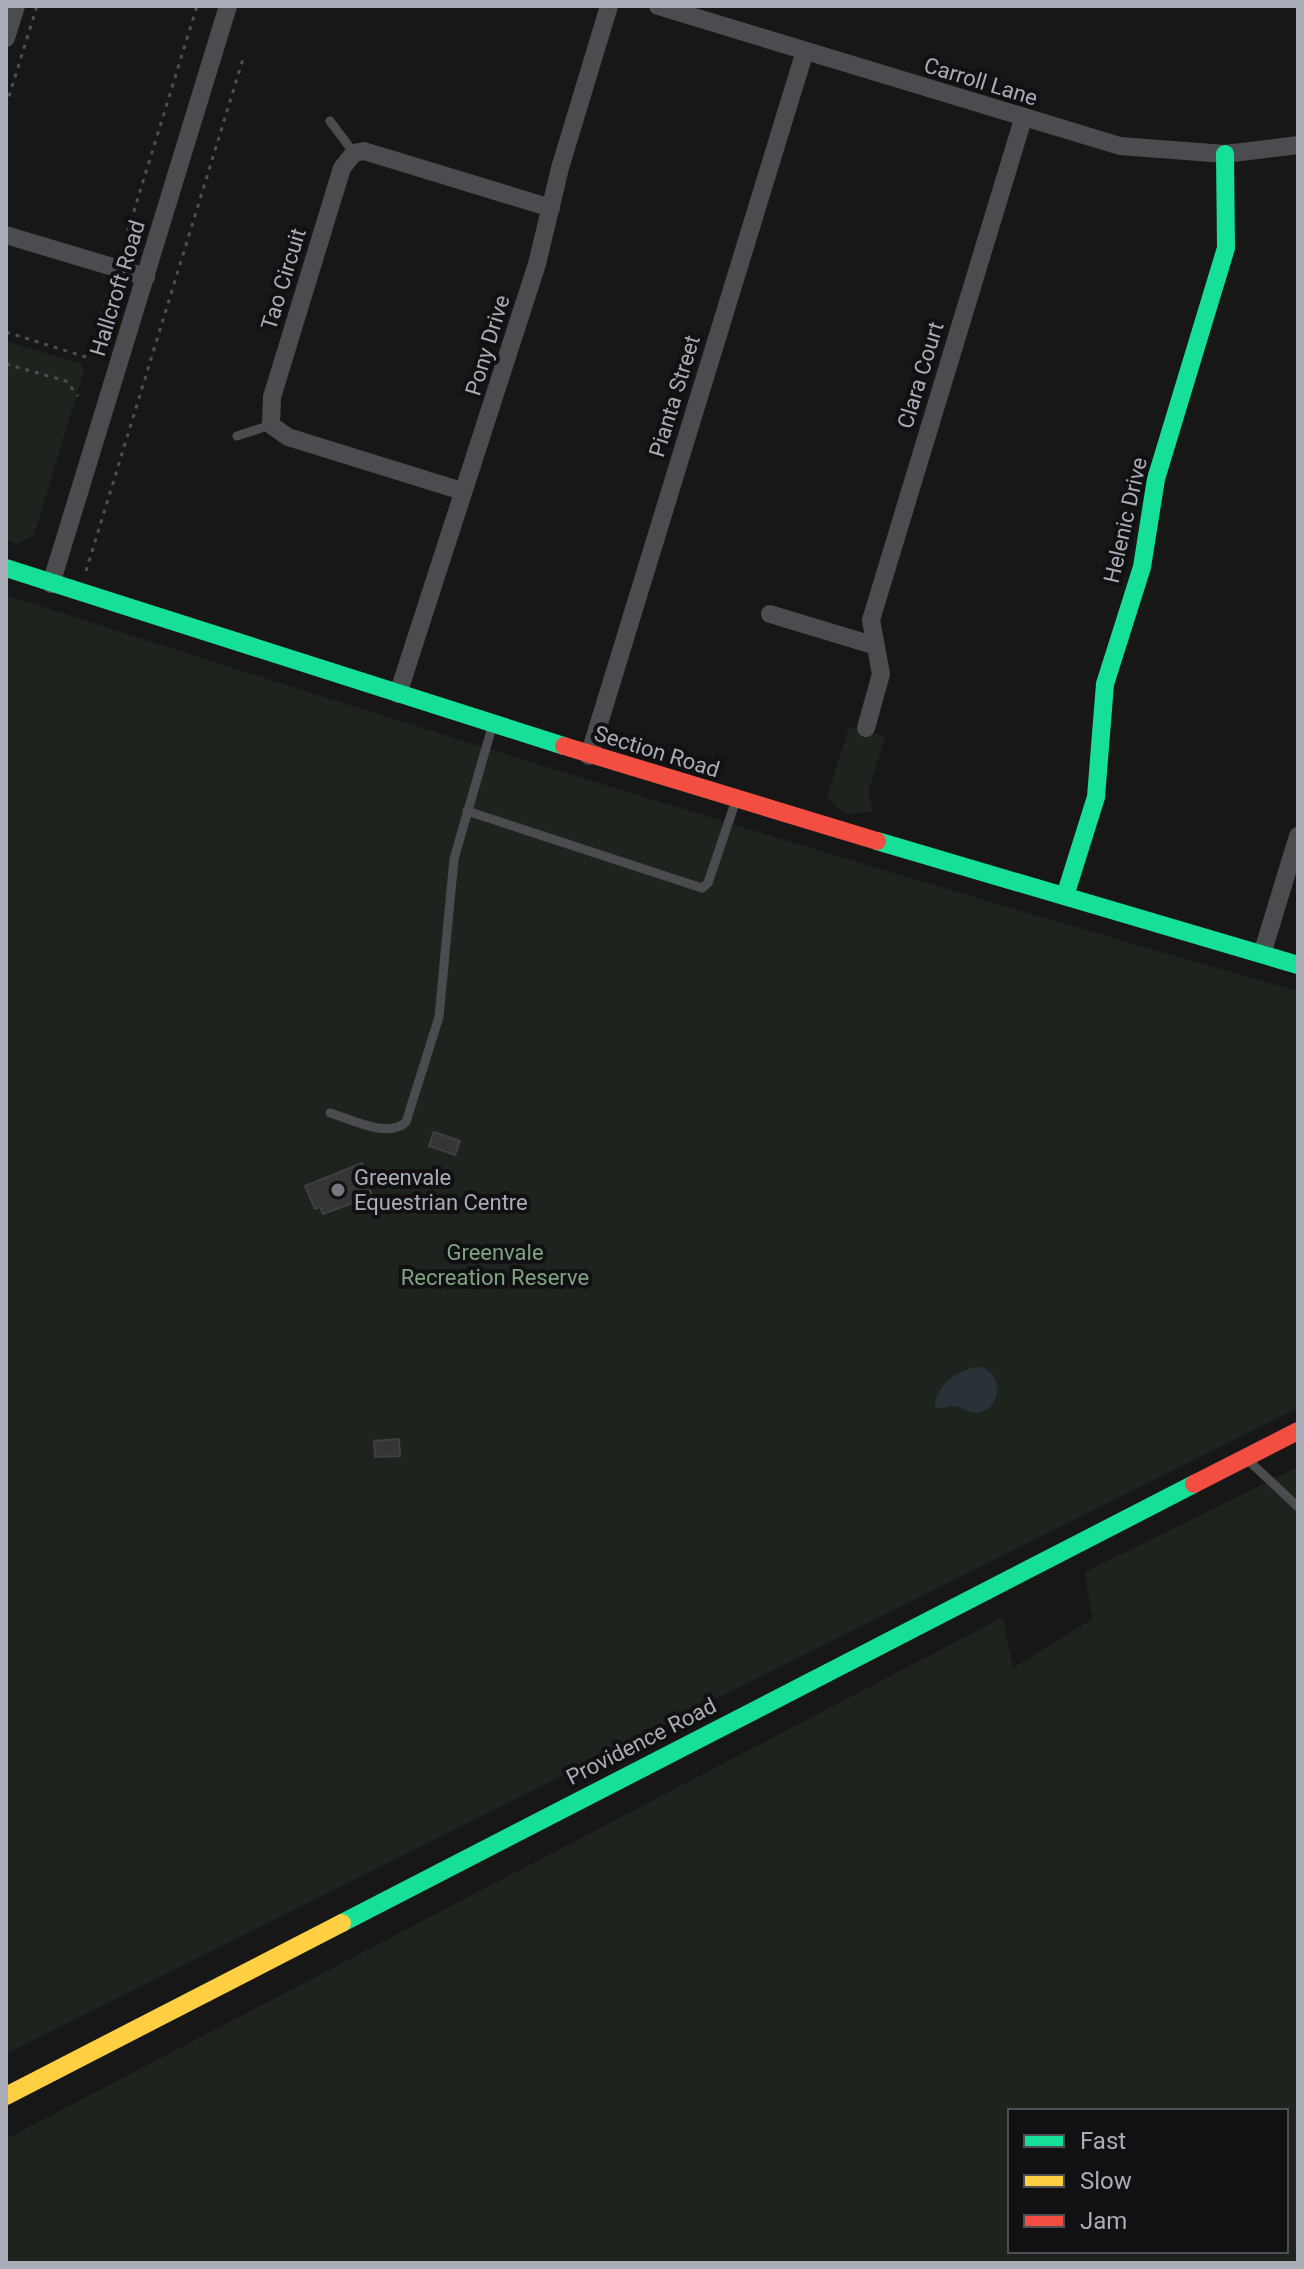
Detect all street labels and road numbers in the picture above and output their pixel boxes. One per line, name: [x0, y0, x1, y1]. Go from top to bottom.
street label: Carroll Lane: [921, 52, 1041, 111]
street label: Hallcroft Road: [85, 217, 150, 359]
street label: Tao Circuit: [256, 225, 311, 333]
street label: Pony Drive: [460, 292, 515, 398]
street label: Clara Court: [892, 319, 949, 432]
street label: Pianta Street: [644, 332, 705, 460]
street label: Helenic Drive: [1099, 455, 1152, 585]
street label: Section Road: [591, 721, 722, 782]
street label: Providence Road: [562, 1693, 720, 1790]

